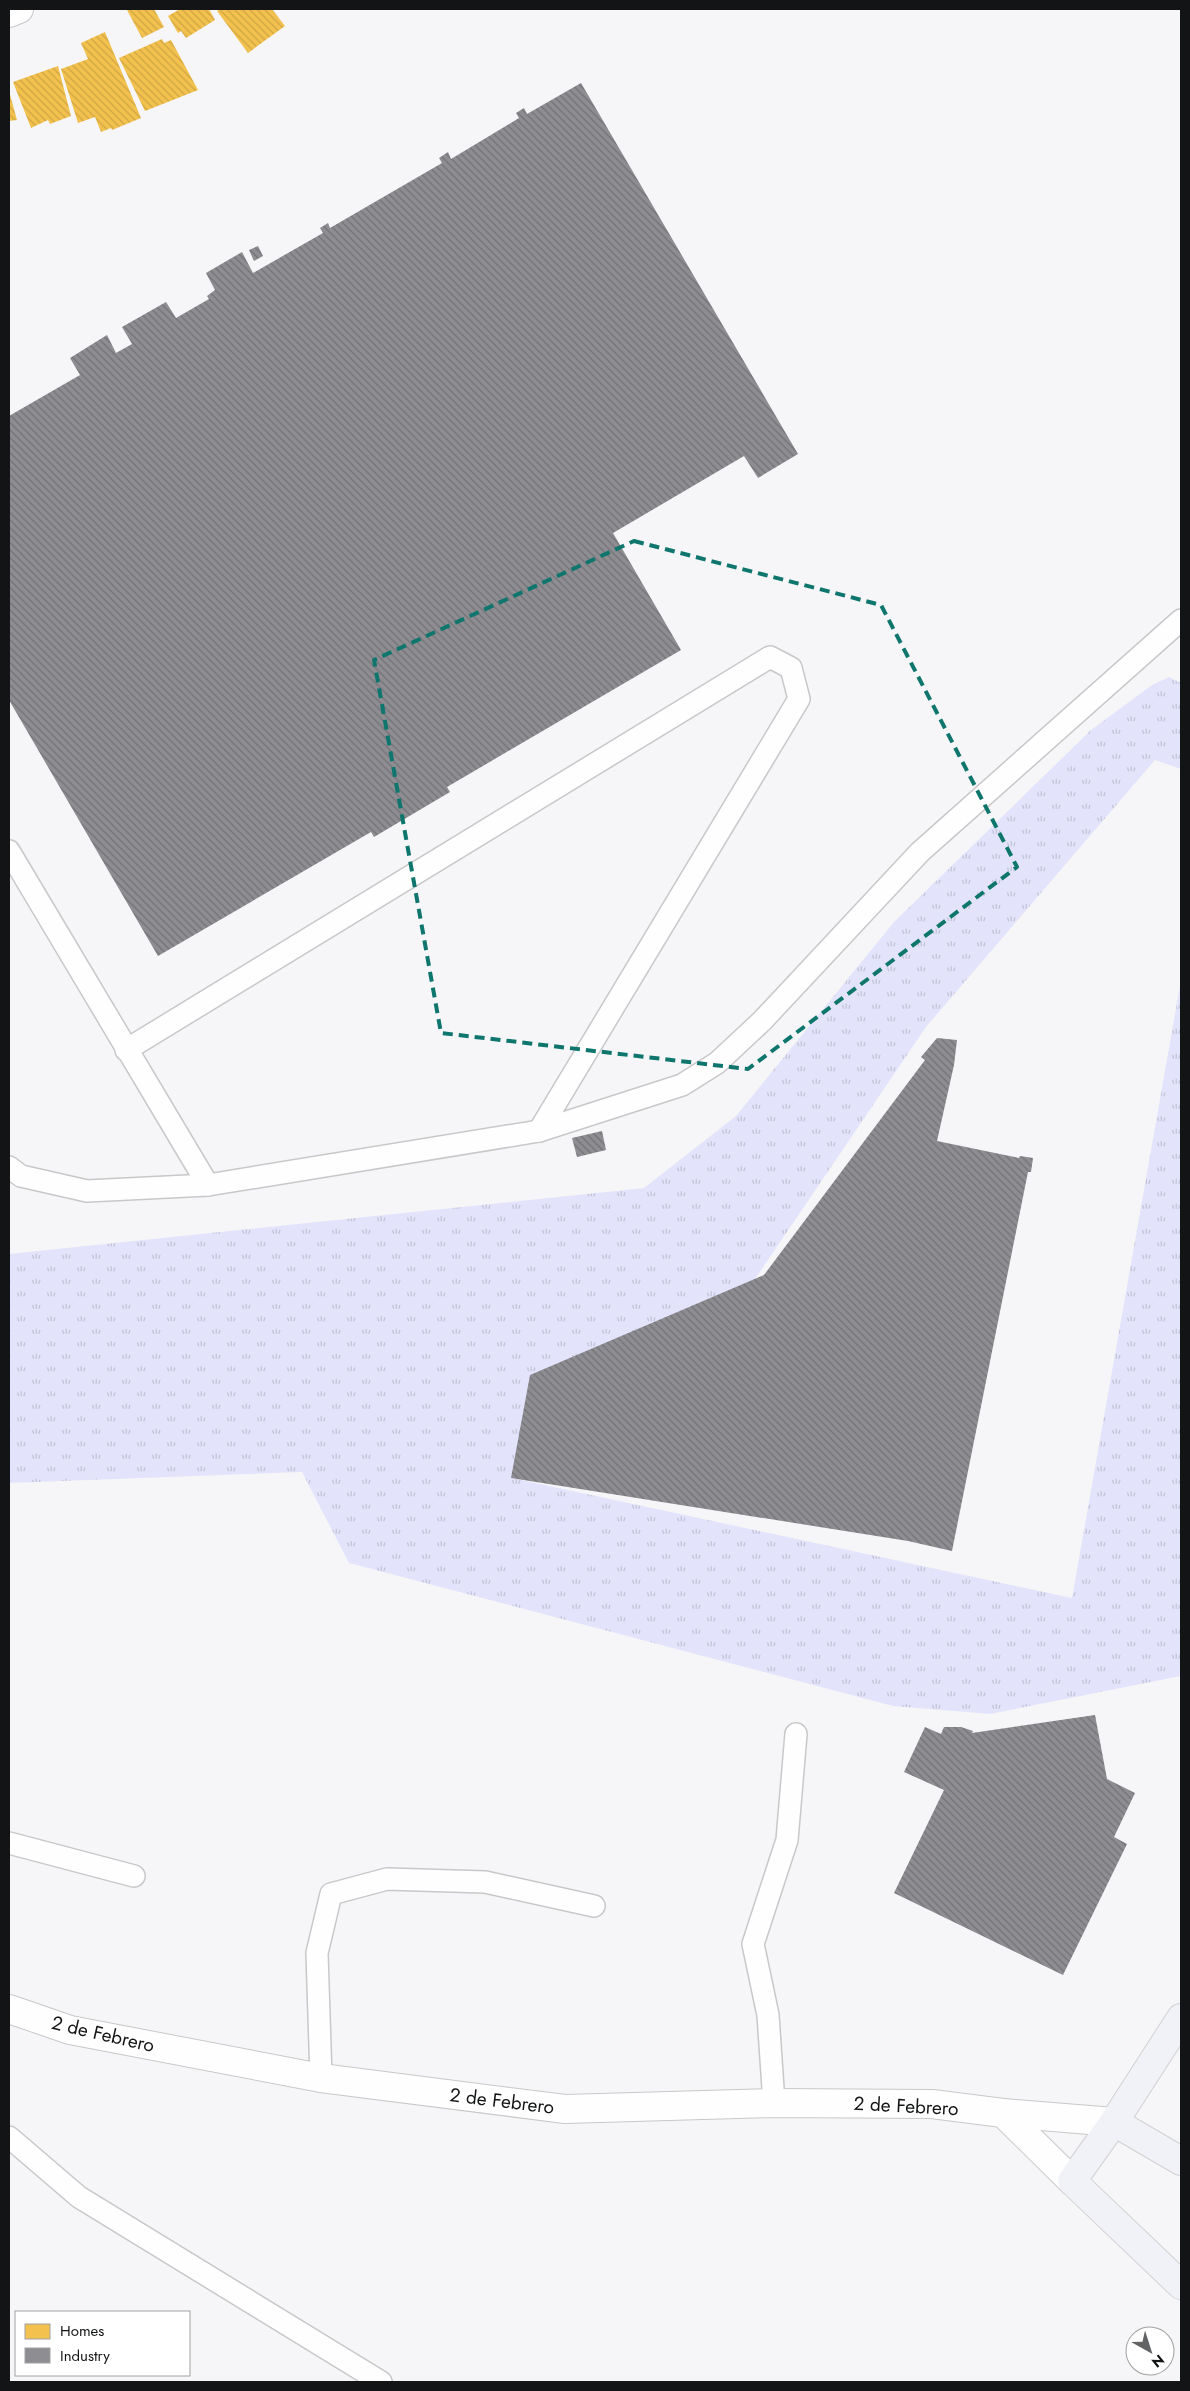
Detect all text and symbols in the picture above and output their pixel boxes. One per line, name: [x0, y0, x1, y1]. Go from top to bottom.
street label: 2 de Febrero: [49, 2009, 157, 2059]
street label: 2 de Febrero: [448, 2081, 556, 2121]
street label: 2 de Febrero: [853, 2090, 959, 2122]
legend: [15, 2311, 190, 2376]
text: Homes: [60, 2320, 104, 2342]
north arrow: [1125, 2326, 1175, 2376]
text: Industry: [60, 2345, 110, 2367]
text: N: [1148, 2350, 1169, 2372]

